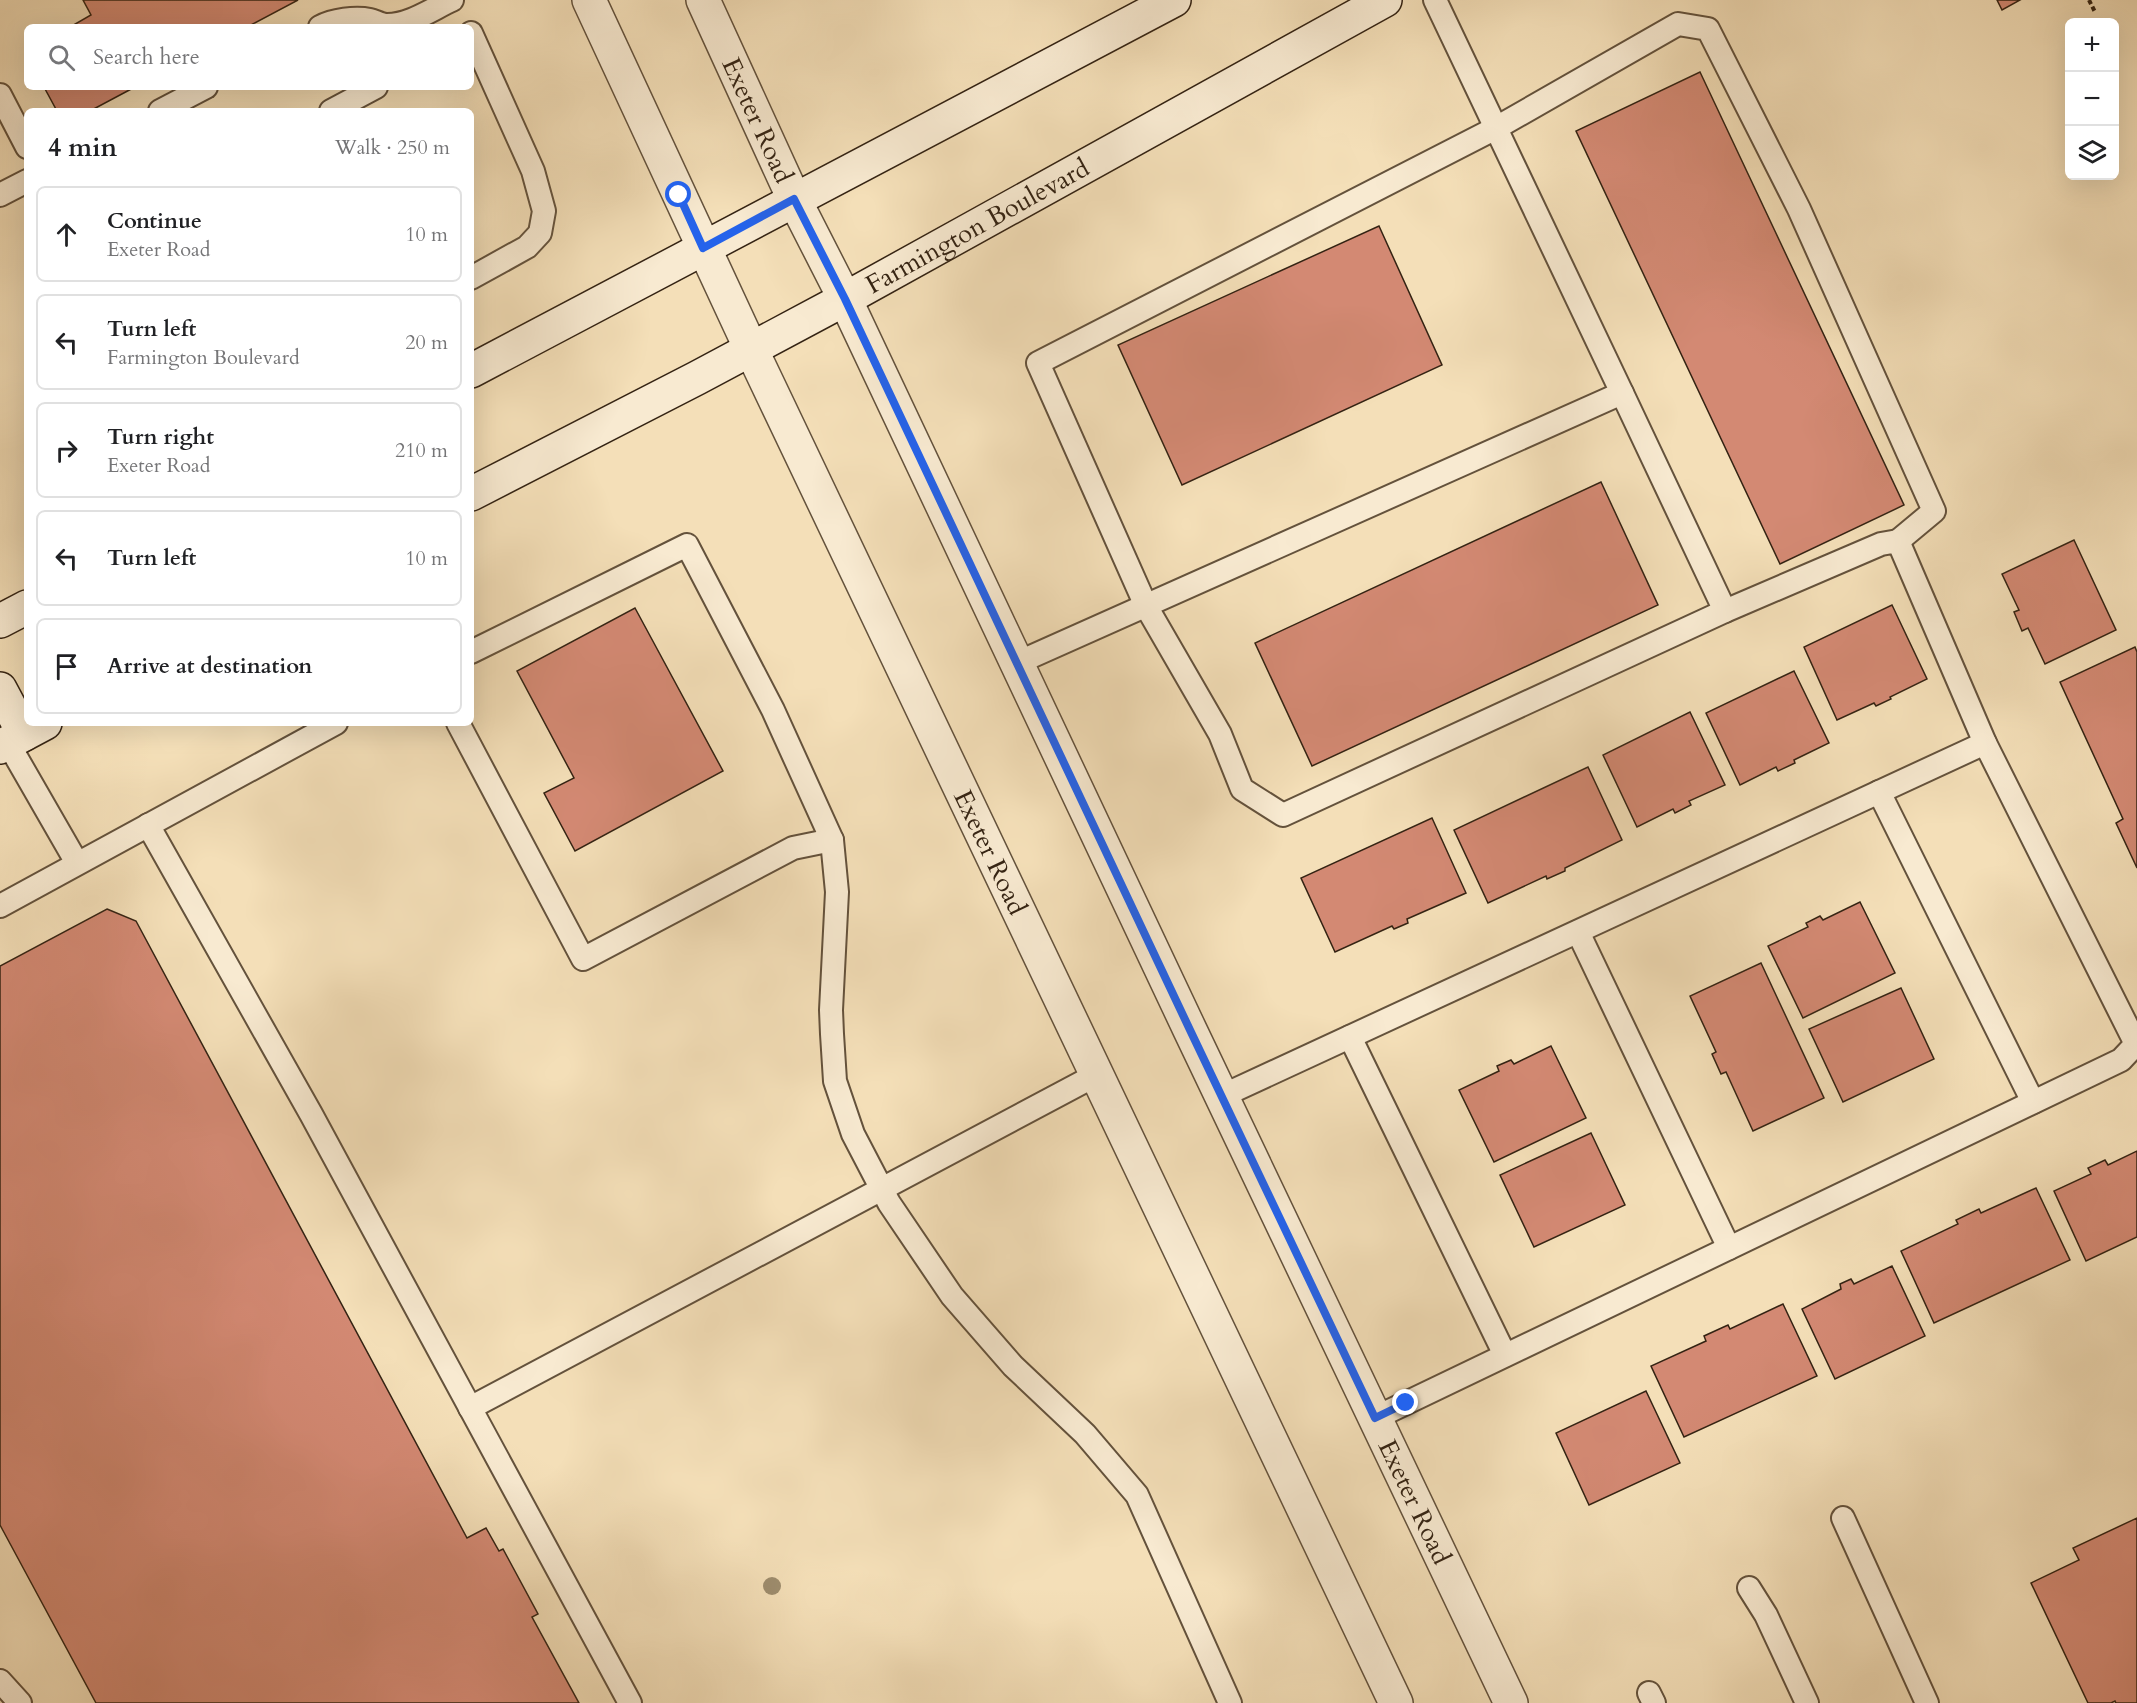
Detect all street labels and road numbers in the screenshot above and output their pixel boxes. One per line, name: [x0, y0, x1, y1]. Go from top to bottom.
street label: Exeter Road: [714, 52, 802, 189]
street label: Farmington Boulevard: [859, 150, 1095, 302]
street label: Exeter Road: [946, 784, 1035, 920]
street label: Exeter Road: [1370, 1433, 1460, 1570]

